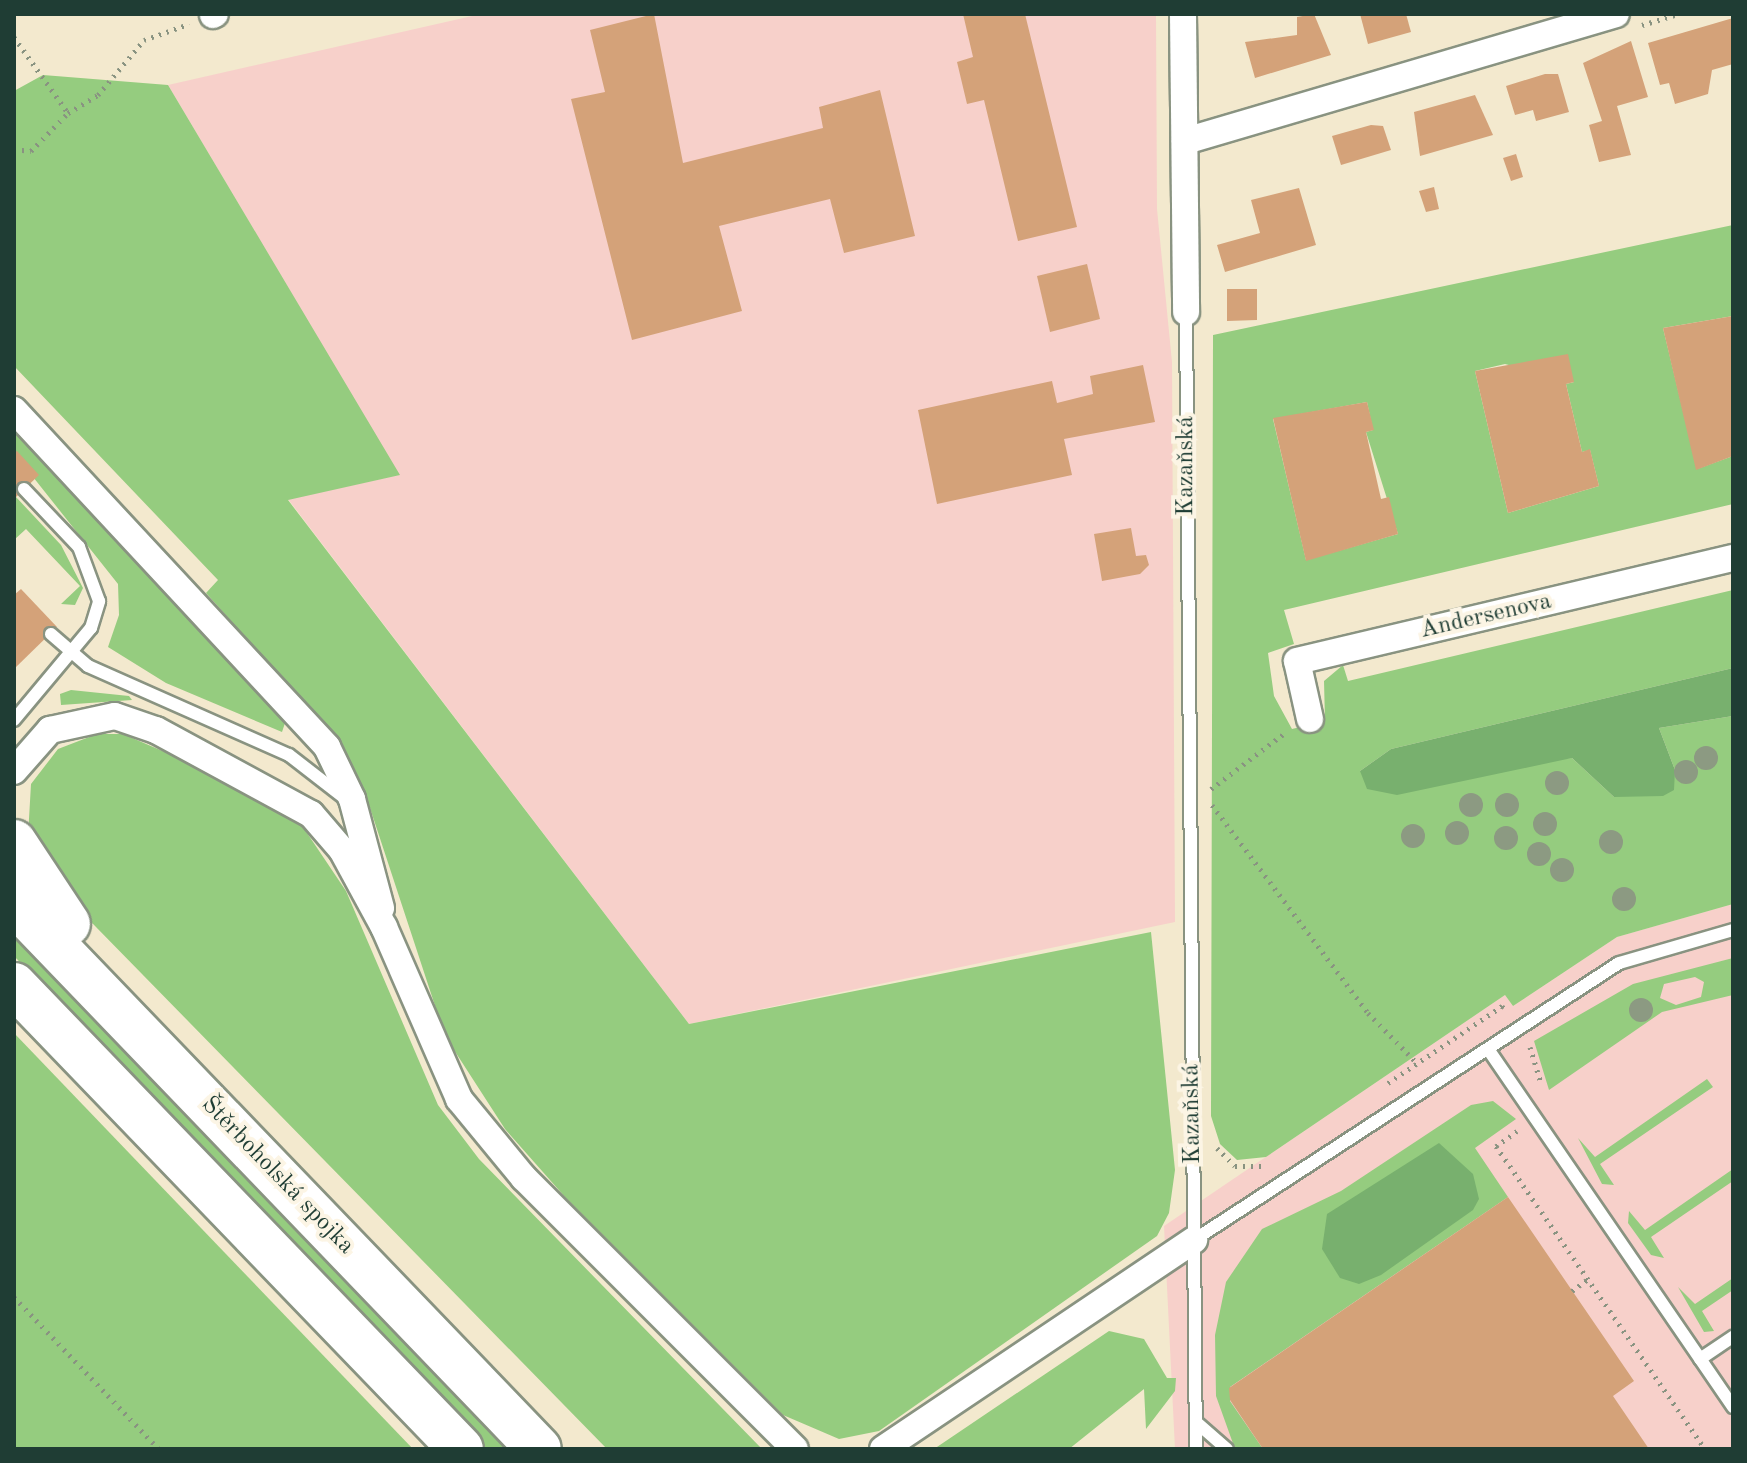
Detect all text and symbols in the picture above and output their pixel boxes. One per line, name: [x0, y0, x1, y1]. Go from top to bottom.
street label: Kazaňská: [1173, 416, 1201, 516]
street label: Andersenova: [1418, 588, 1554, 646]
street label: Kazaňská: [1178, 1064, 1208, 1164]
street label: Štěrboholská spojka: [194, 1091, 360, 1261]

